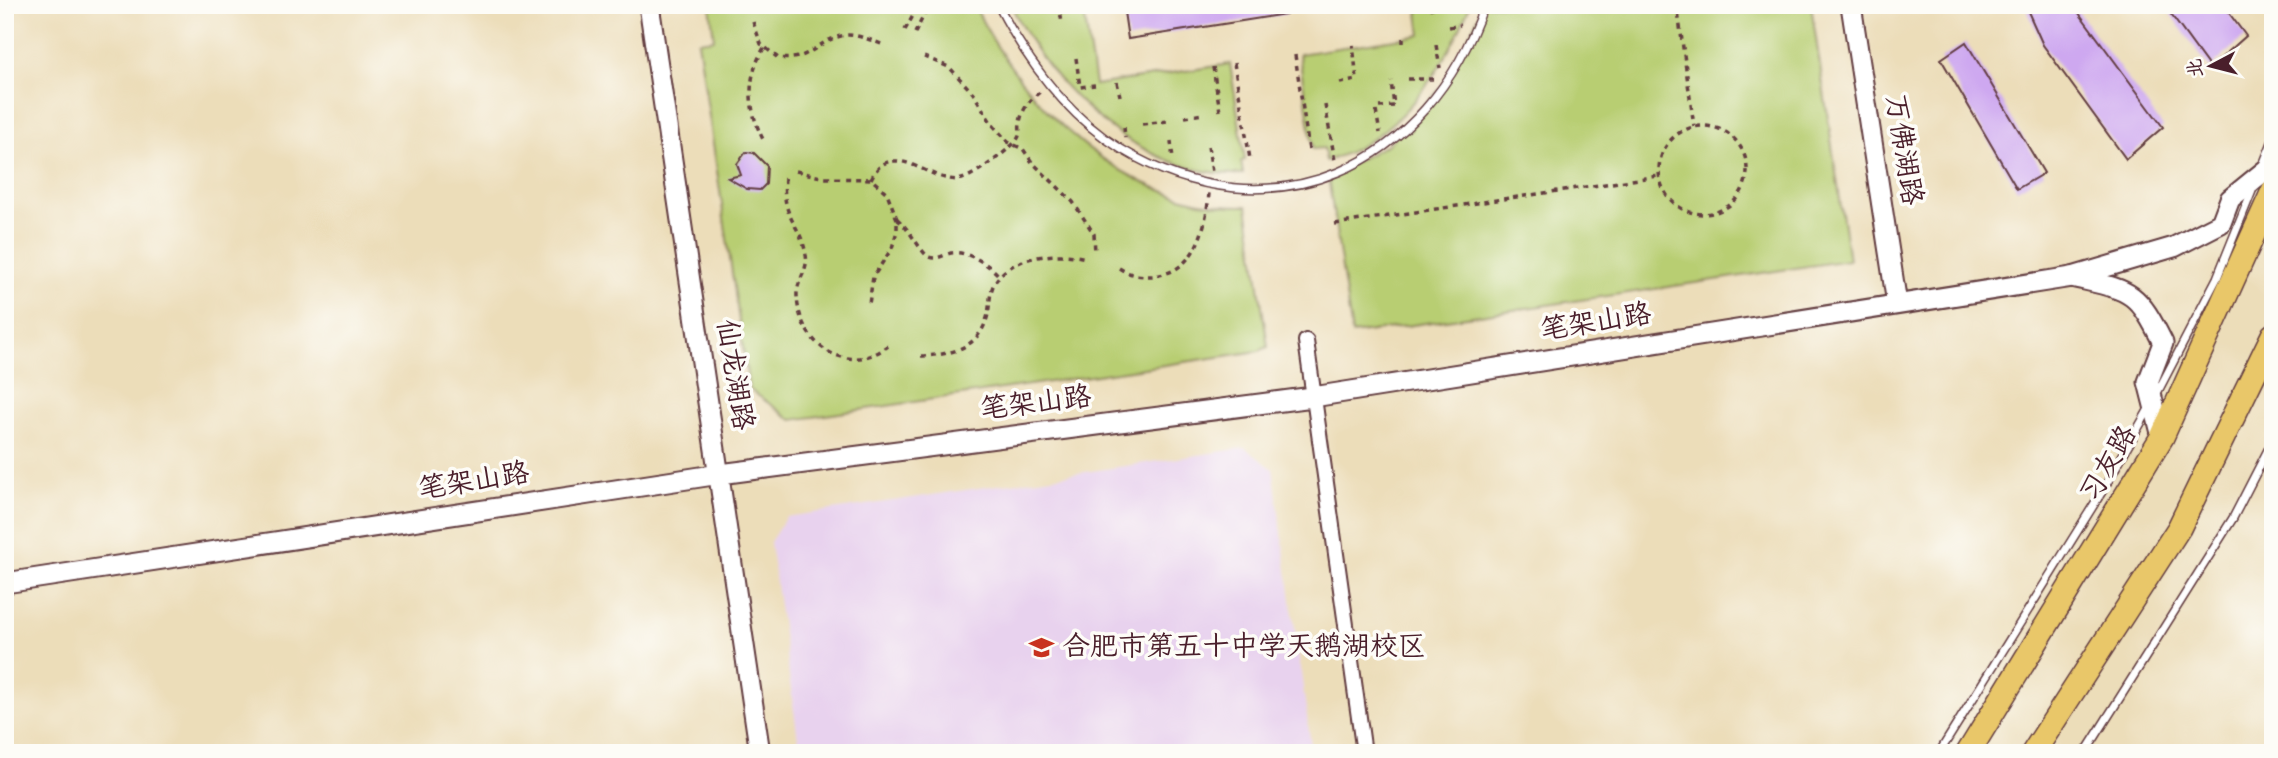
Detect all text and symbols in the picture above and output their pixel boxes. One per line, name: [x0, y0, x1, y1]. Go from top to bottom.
north arrow: [2176, 32, 2246, 102]
text: 北: [2182, 57, 2211, 79]
street label: 万佛湖路: [1873, 91, 1931, 209]
street label: 笔架山路: [1537, 295, 1655, 353]
street label: 仙龙湖路: [704, 316, 762, 434]
street label: 笔架山路: [978, 378, 1094, 432]
street label: 习友路: [2071, 418, 2149, 512]
street label: 笔架山路: [415, 454, 533, 512]
place label: 合肥市第五十中学天鹅湖校区: [1062, 628, 1426, 669]
school or university icon: 合肥市第五十中学天鹅湖校区: [1028, 634, 1056, 662]

